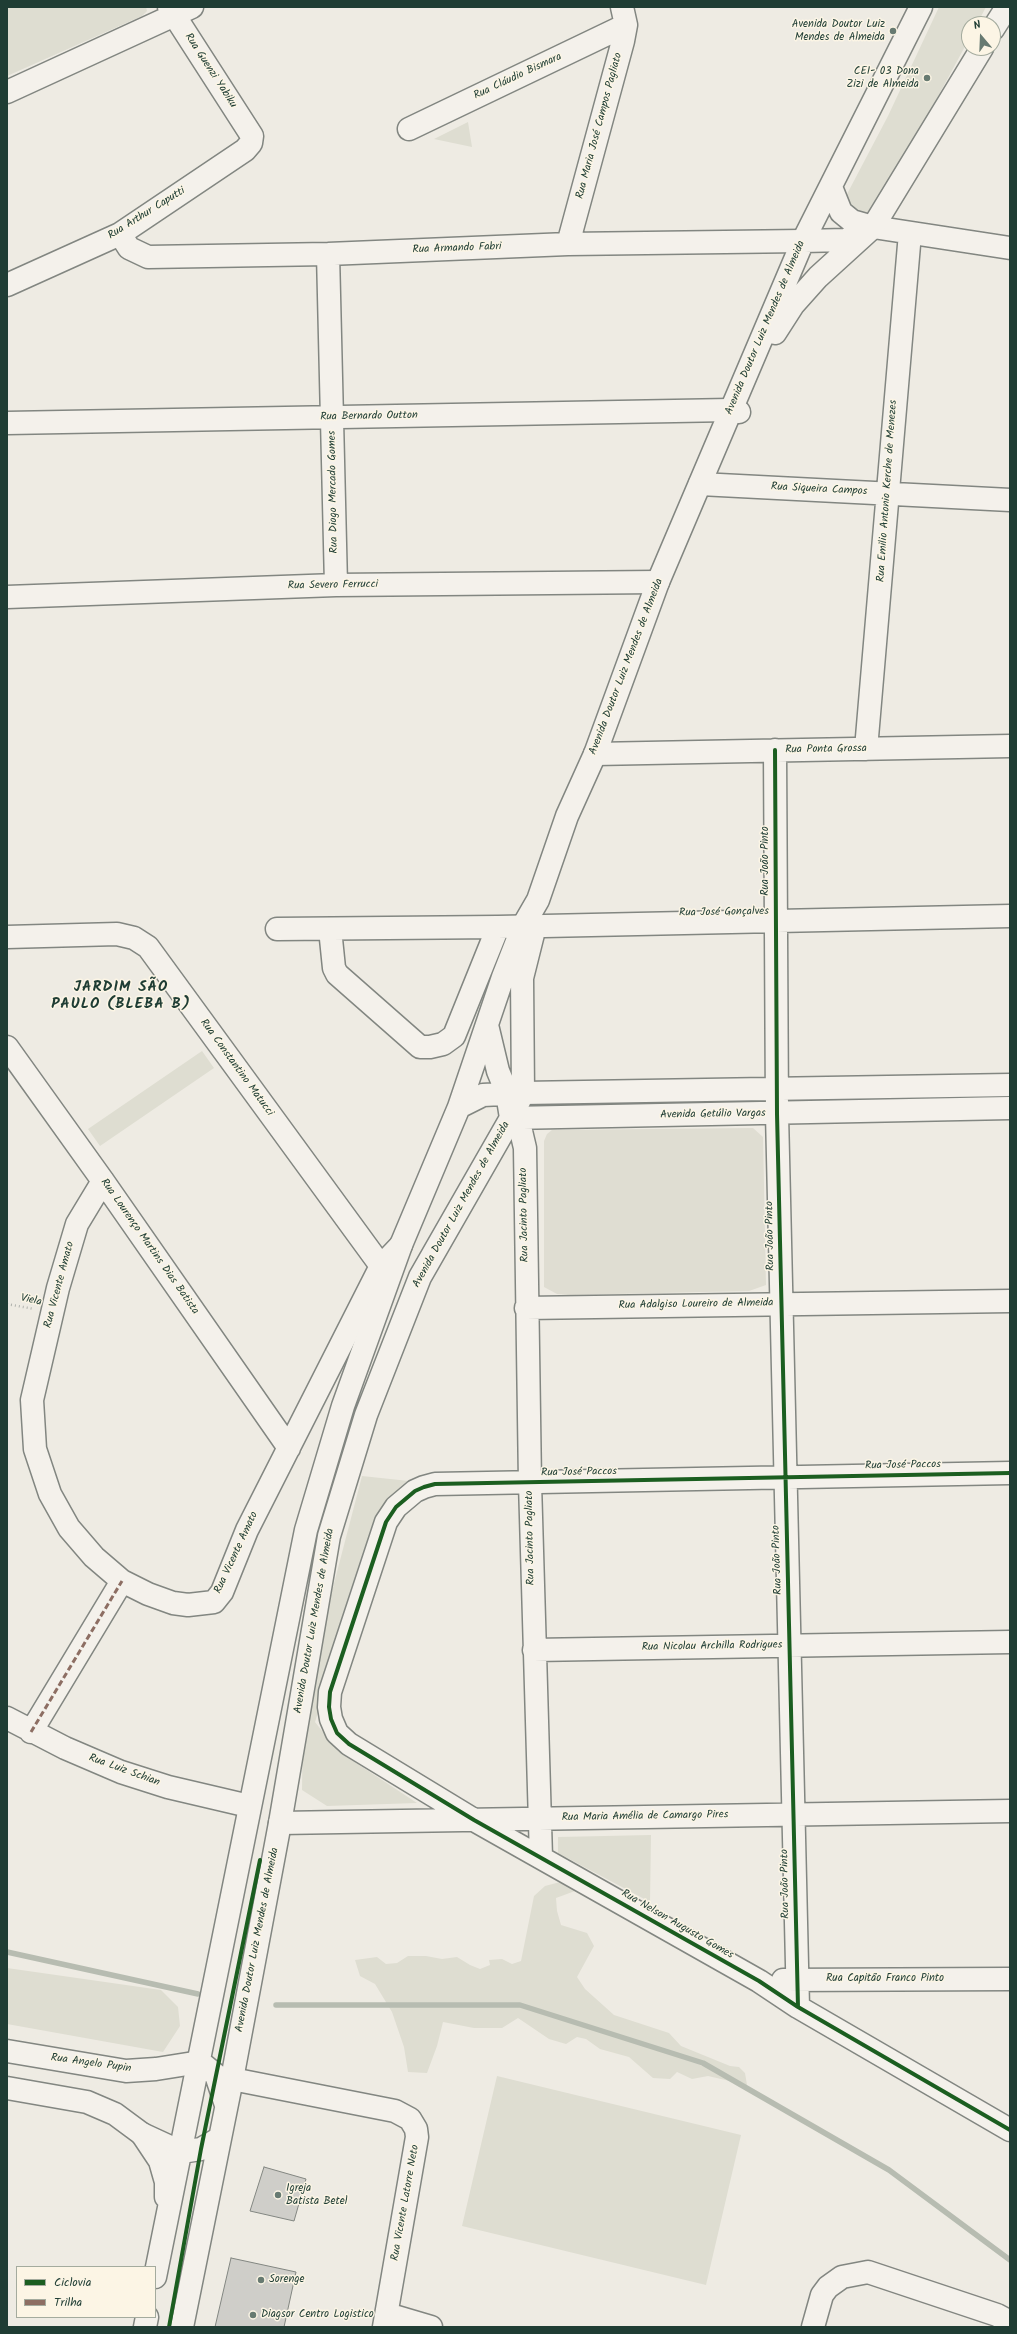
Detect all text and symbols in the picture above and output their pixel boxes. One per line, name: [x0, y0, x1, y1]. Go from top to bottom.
north arrow: [961, 16, 1001, 56]
text: N: [971, 16, 984, 35]
place label: Avenida Doutor Luiz Mendes de Almeida: [792, 18, 885, 44]
marker: Avenida Doutor Luiz Mendes de Almeida: [888, 26, 898, 36]
street label: Rua Guenzi Yabiku: [181, 31, 239, 111]
street label: Rua Cláudio Bismara: [472, 51, 564, 103]
street label: Rua Maria José Campos Pagliato: [574, 51, 626, 201]
place label: CEI- 03 Dona Zizi de Almeida: [846, 65, 919, 91]
marker: CEI- 03 Dona Zizi de Almeida: [922, 73, 932, 83]
street label: Rua Arthur Caputti: [106, 185, 188, 243]
street label: Avenida Doutor Luiz Mendes de Almeida: [723, 239, 809, 417]
street label: Rua Armando Fabri: [412, 241, 502, 257]
street label: Rua Emilio Antonio Kerche de Menezes: [875, 400, 901, 582]
street label: Rua Bernardo Outton: [320, 410, 418, 424]
street label: Rua Diogo Mercado Gomes: [326, 430, 342, 554]
street label: Rua Siqueira Campos: [770, 481, 868, 499]
street label: Avenida Doutor Luiz Mendes de Almeida: [587, 577, 667, 757]
street label: Rua Severo Ferrucci: [288, 579, 378, 593]
street label: Rua Ponta Grossa: [785, 743, 867, 757]
street label: Rua João Pinto: [759, 826, 773, 896]
street label: Rua José Gonçalves: [679, 906, 769, 920]
district label: JARDIM SÃO PAULO (BLEBA B): [51, 979, 191, 1014]
street label: Rua Constantino Matucci: [196, 1017, 276, 1119]
street label: Avenida Getúlio Vargas: [660, 1107, 766, 1123]
street label: Avenida Doutor Luiz Mendes de Almeida: [411, 1120, 513, 1290]
street label: Rua Jacinto Pagliato: [518, 1168, 532, 1262]
street label: Rua Lourenço Martins Dias Batista: [97, 1177, 201, 1317]
street label: Rua João Pinto: [764, 1201, 778, 1271]
street label: Rua Vicente Amato: [42, 1240, 78, 1330]
street label: Viela: [19, 1292, 43, 1310]
street label: Rua Adalgiso Loureiro de Almeida: [618, 1297, 774, 1313]
street label: Rua José Paccos: [865, 1459, 941, 1473]
street label: Rua José Paccos: [541, 1466, 617, 1480]
street label: Rua Jacinto Pagliato: [524, 1491, 538, 1585]
street label: Rua Vicente Amato: [212, 1510, 262, 1596]
street label: Rua João Pinto: [770, 1525, 786, 1595]
street label: Avenida Doutor Luiz Mendes de Almeida: [292, 1527, 338, 1715]
street label: Rua Nicolau Archilla Rodrigues: [642, 1639, 782, 1655]
street label: Rua Luiz Schian: [87, 1752, 161, 1790]
street label: Rua Maria Amélia de Camargo Pires: [562, 1809, 728, 1825]
street label: Avenida Doutor Luiz Mendes de Almeida: [234, 1847, 282, 2033]
street label: Rua João Pinto: [779, 1849, 793, 1919]
street label: Rua Nelson Augusto Gomes: [619, 1887, 735, 1963]
street label: Rua Capitão Franco Pinto: [826, 1972, 944, 1986]
street label: Rua Angelo Pupin: [50, 2052, 132, 2076]
street label: Rua Vicente Latorre Neto: [389, 2144, 423, 2262]
place label: Igreja Batista Betel: [286, 2182, 347, 2208]
marker: Igreja Batista Betel: [273, 2190, 283, 2200]
legend: [16, 2266, 156, 2318]
text: Ciclovia: [54, 2273, 91, 2292]
place label: Sorenge: [269, 2273, 304, 2287]
marker: Sorenge: [256, 2275, 266, 2285]
text: Trilha: [54, 2293, 82, 2312]
place label: Diagsor Centro Logistico: [261, 2308, 374, 2322]
marker: Diagsor Centro Logistico: [248, 2310, 258, 2320]

